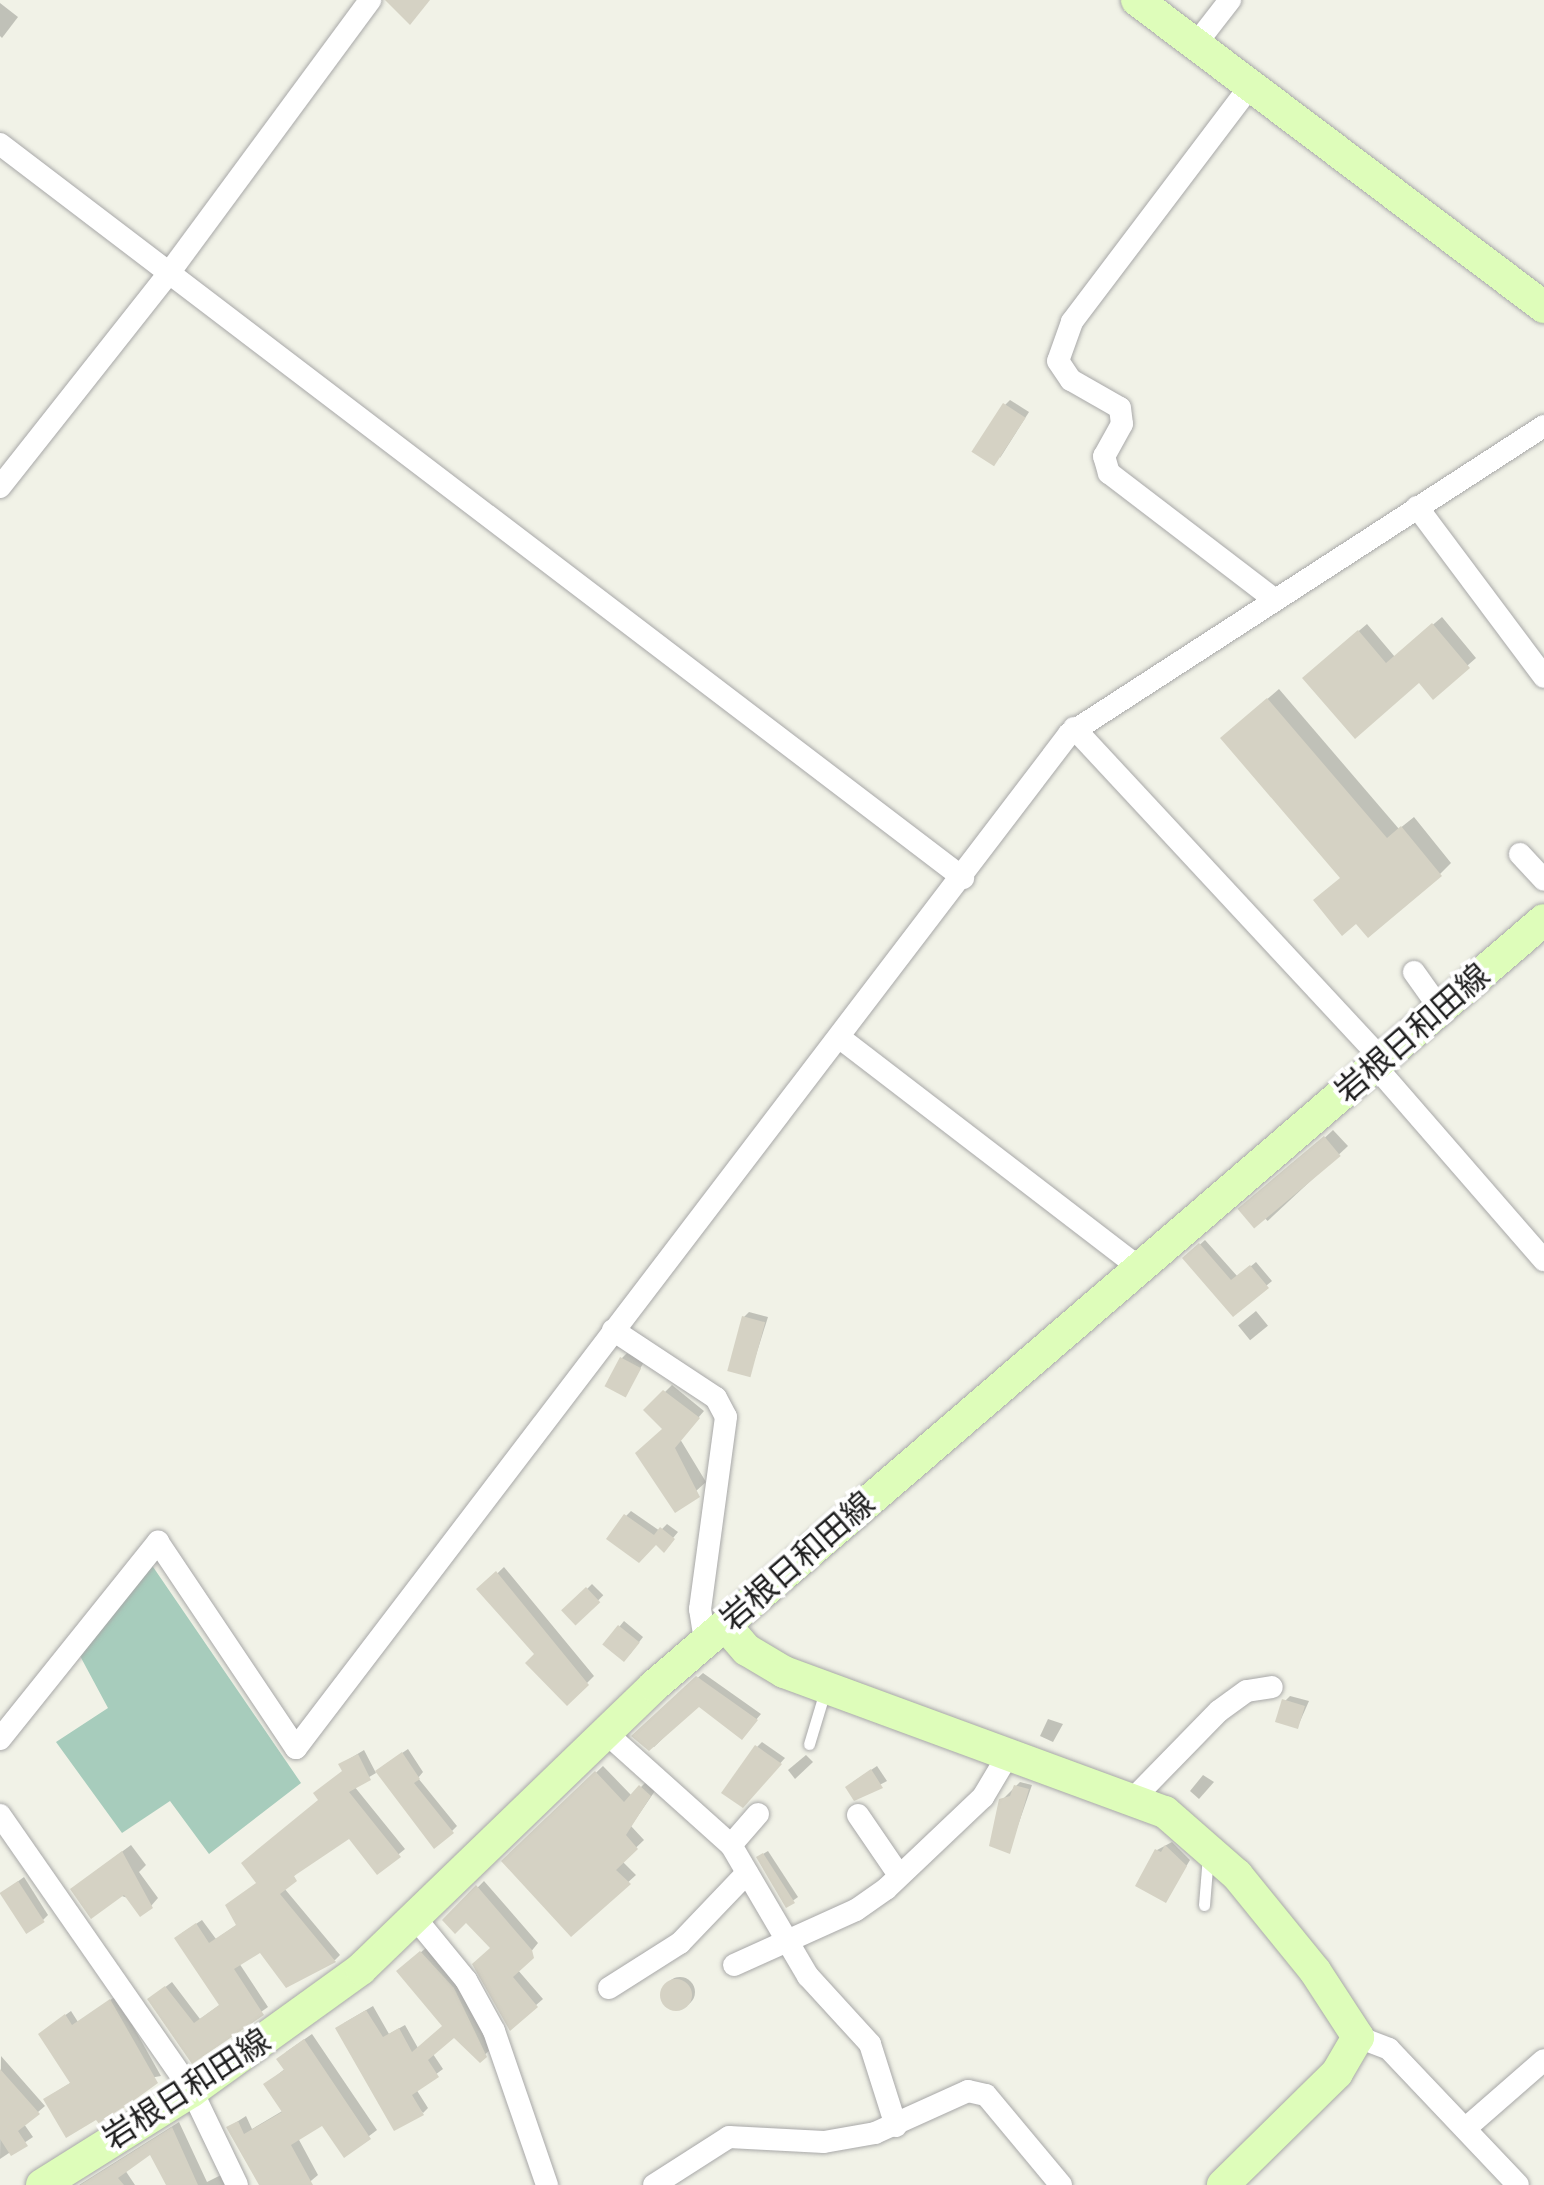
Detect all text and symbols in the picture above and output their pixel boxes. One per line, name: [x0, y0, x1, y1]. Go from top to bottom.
street label: 岩根日和田線: [1328, 957, 1498, 1111]
street label: 岩根日和田線: [713, 1485, 883, 1639]
street label: 岩根日和田線: [96, 2022, 278, 2158]

